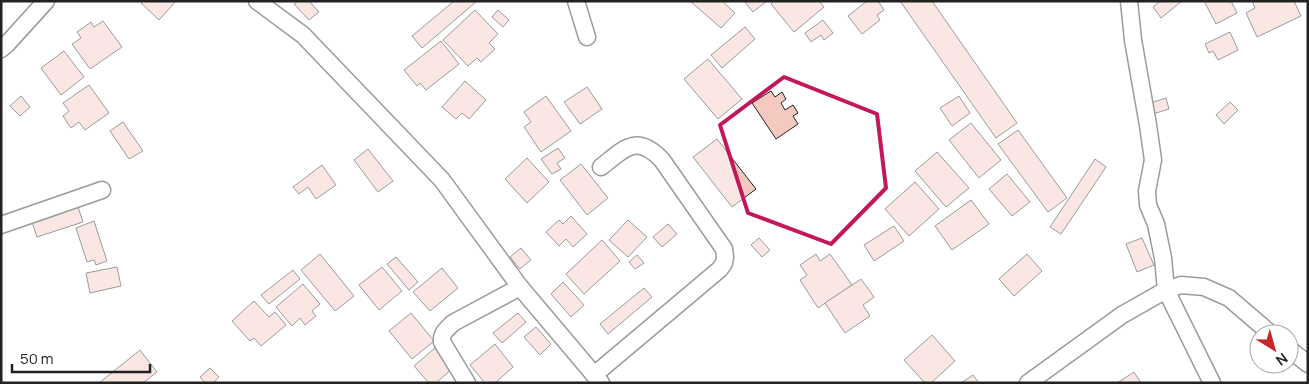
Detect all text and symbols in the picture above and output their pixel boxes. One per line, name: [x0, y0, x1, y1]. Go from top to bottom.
north arrow: [1249, 324, 1299, 374]
scale bar: [12, 342, 150, 374]
text: 50 m: [20, 348, 54, 369]
text: N: [1272, 349, 1292, 370]

